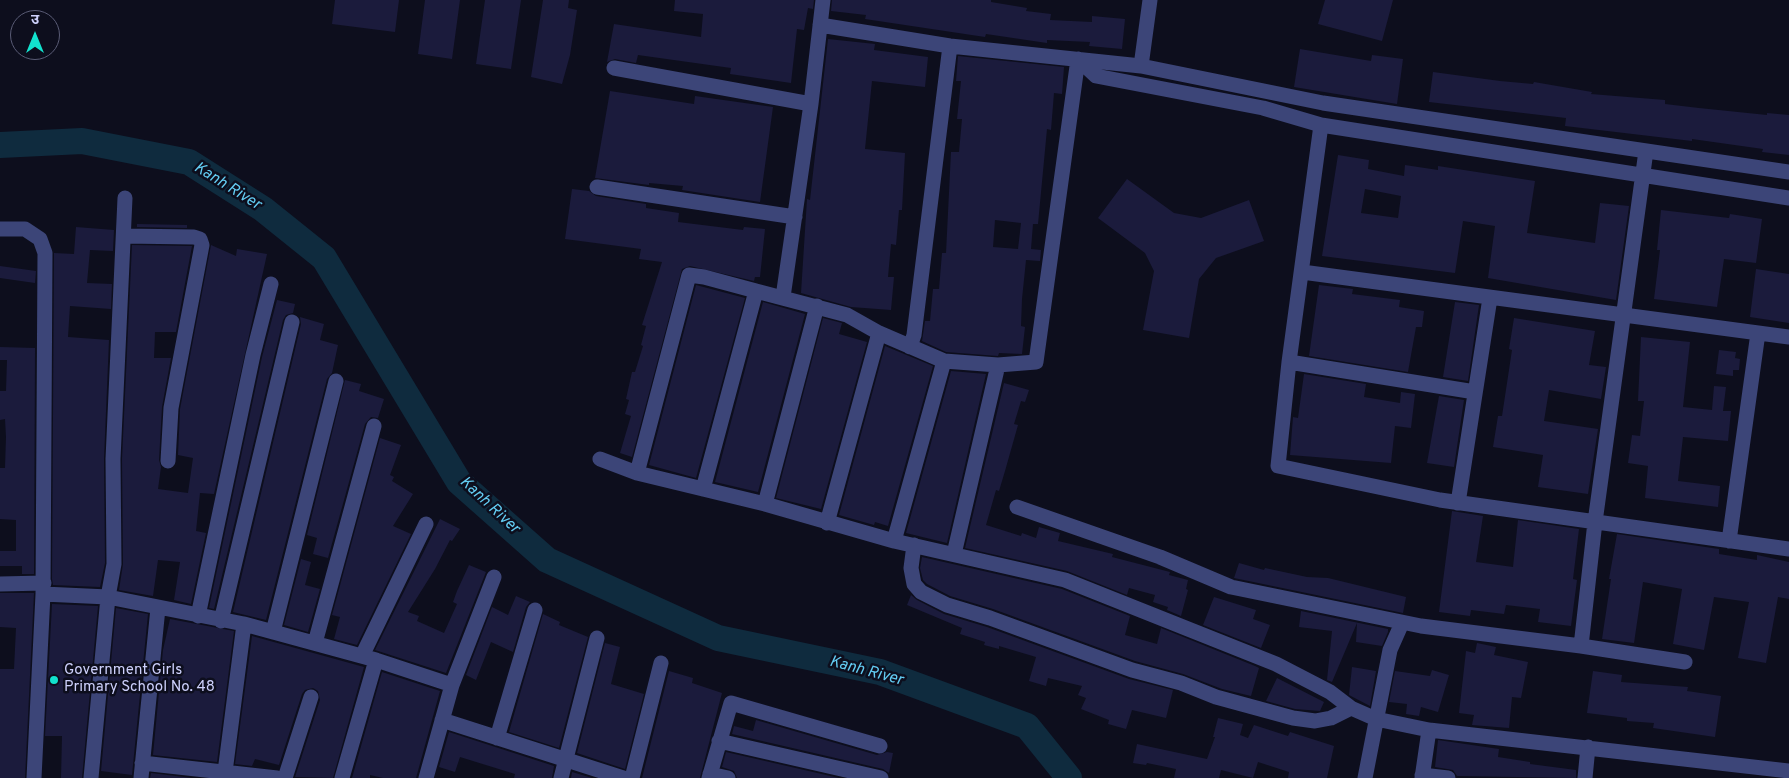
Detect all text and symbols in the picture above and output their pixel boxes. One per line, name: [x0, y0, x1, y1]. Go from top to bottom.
north arrow: [10, 10, 60, 60]
text: उ: [31, 12, 39, 29]
water label: Kanh River: [190, 159, 264, 215]
water label: Kanh River: [455, 473, 523, 539]
water label: Kanh River: [827, 653, 905, 691]
place label: Government Girls Primary School No. 48: [64, 662, 215, 697]
marker: Government Girls Primary School No. 48: [48, 674, 60, 686]

